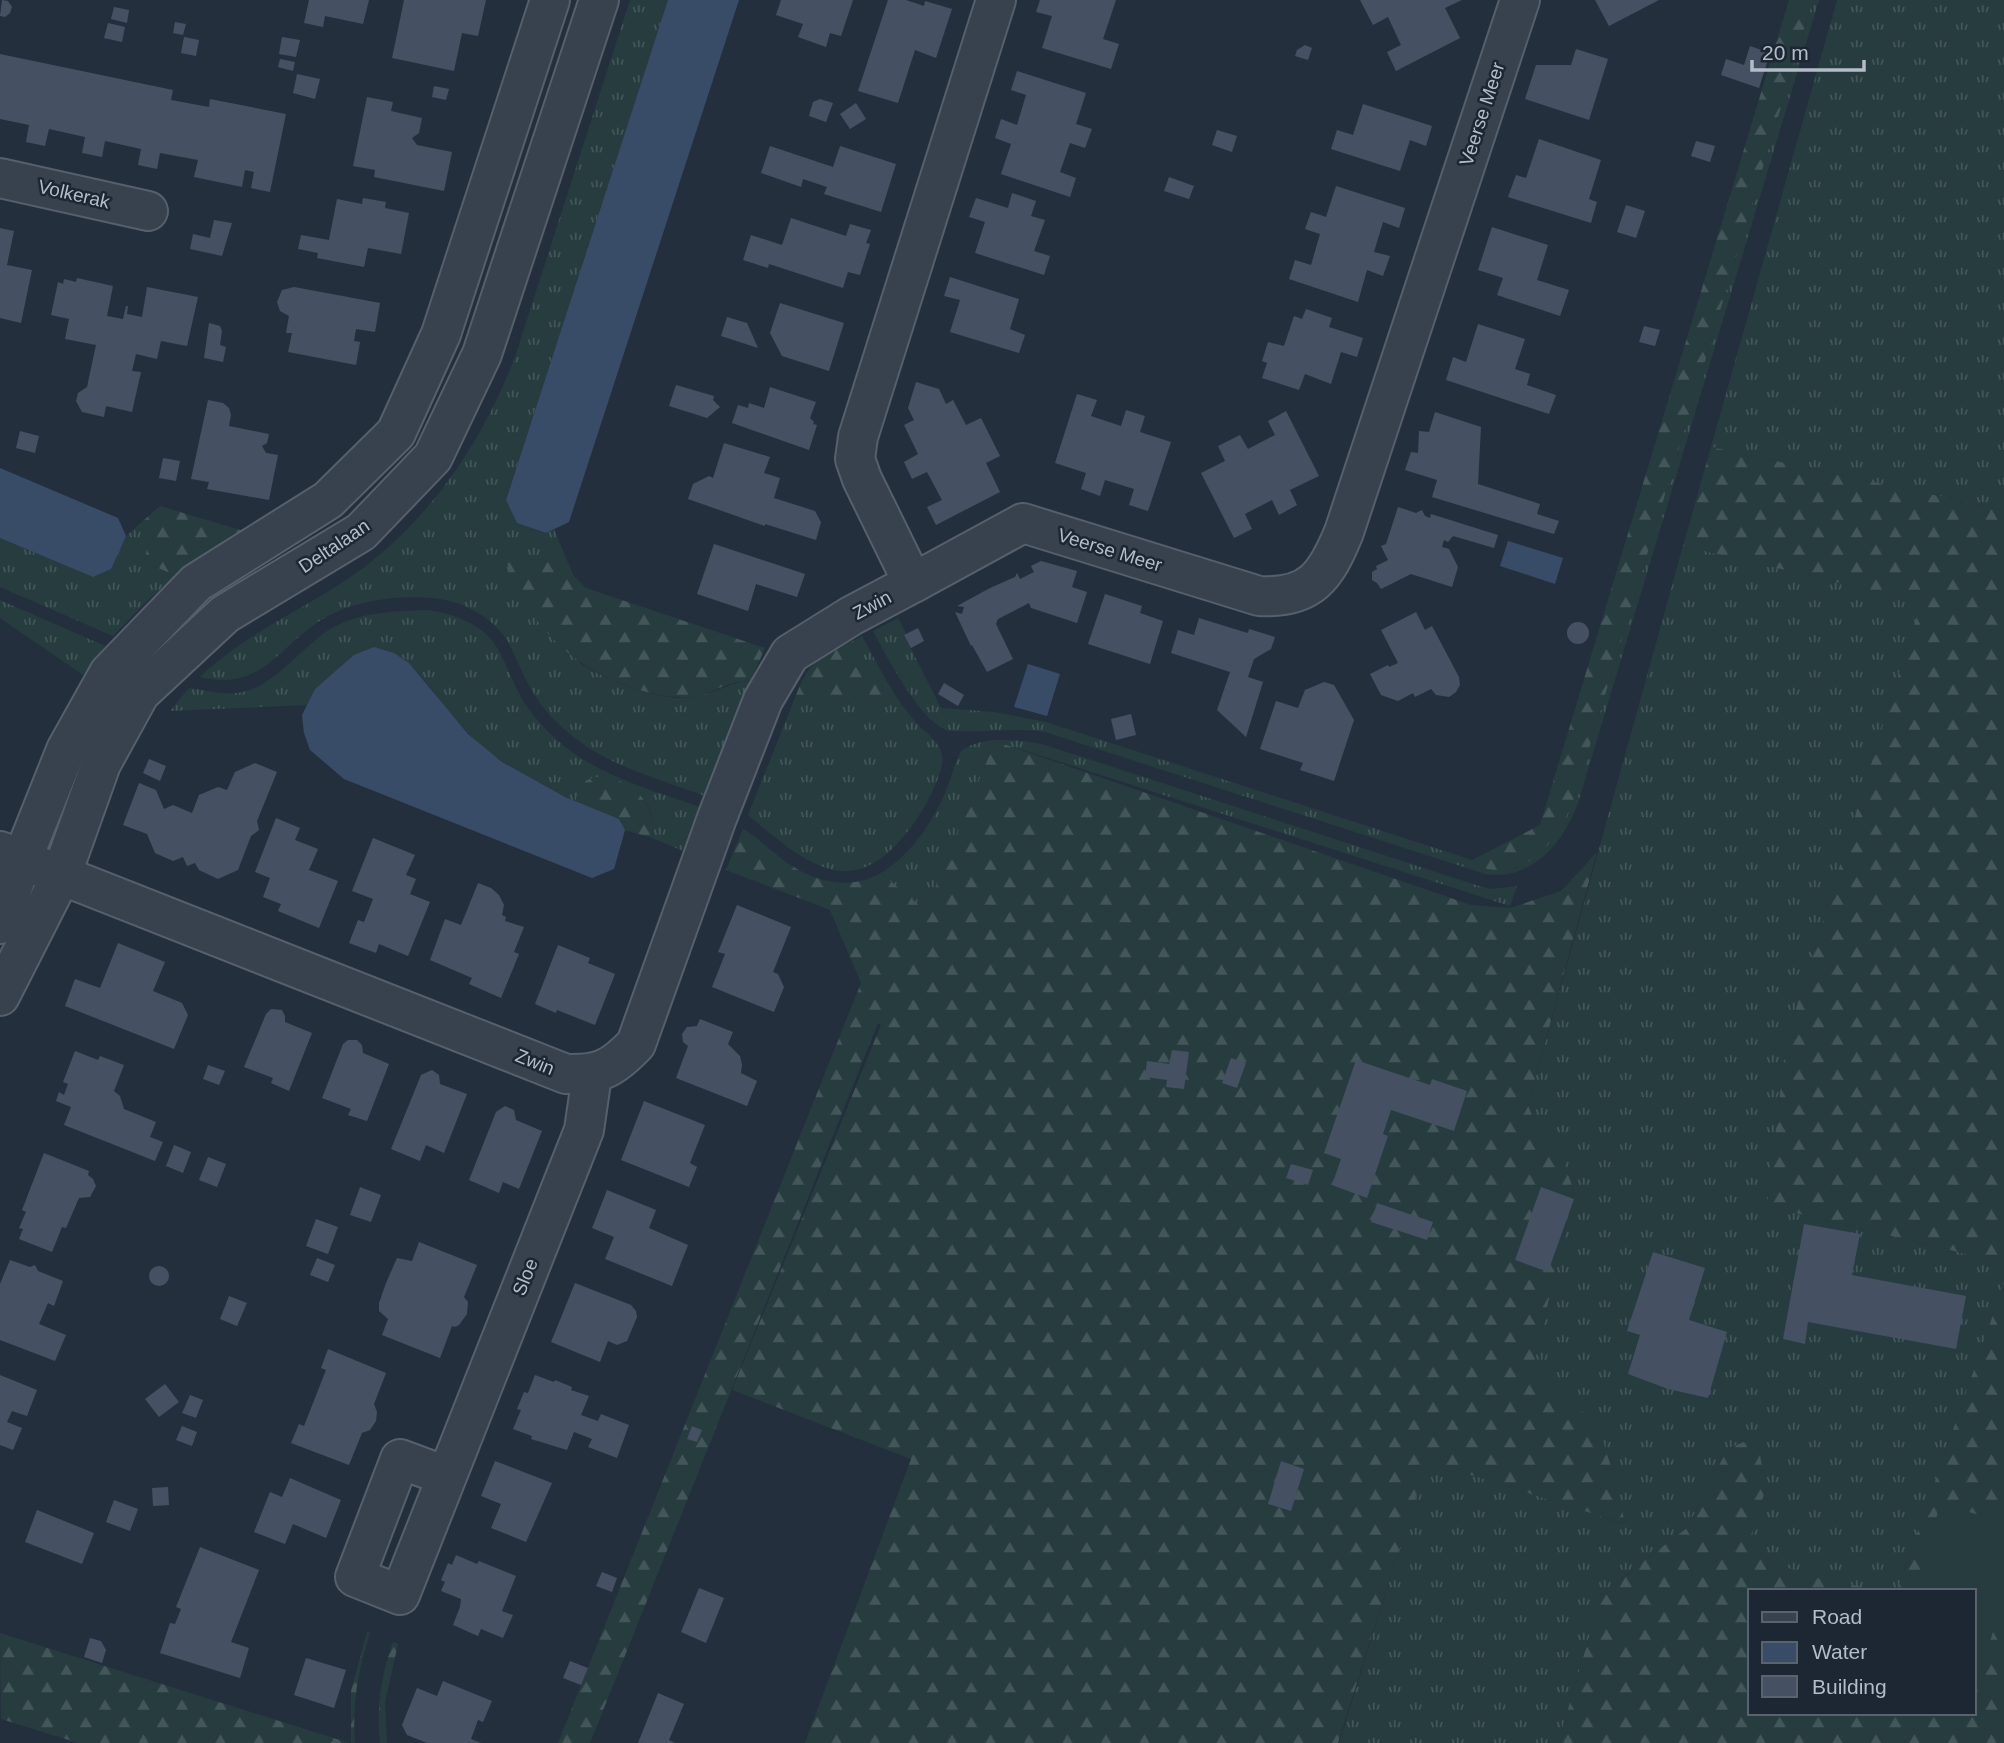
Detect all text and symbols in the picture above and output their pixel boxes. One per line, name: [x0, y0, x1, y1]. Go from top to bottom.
scale bar: [1752, 28, 1864, 72]
text: 20 m: [1762, 41, 1809, 64]
street label: Veerse Meer: [1455, 59, 1509, 168]
street label: Volkerak: [36, 176, 112, 213]
street label: Deltalaan: [295, 515, 373, 577]
street label: Veerse Meer: [1055, 524, 1165, 576]
street label: Zwin: [849, 586, 895, 624]
street label: Zwin: [512, 1045, 558, 1079]
street label: Sloe: [508, 1255, 542, 1299]
legend: [1748, 1589, 1976, 1715]
text: Road: [1812, 1605, 1862, 1628]
text: Water: [1812, 1640, 1867, 1663]
text: Building: [1812, 1675, 1887, 1698]

